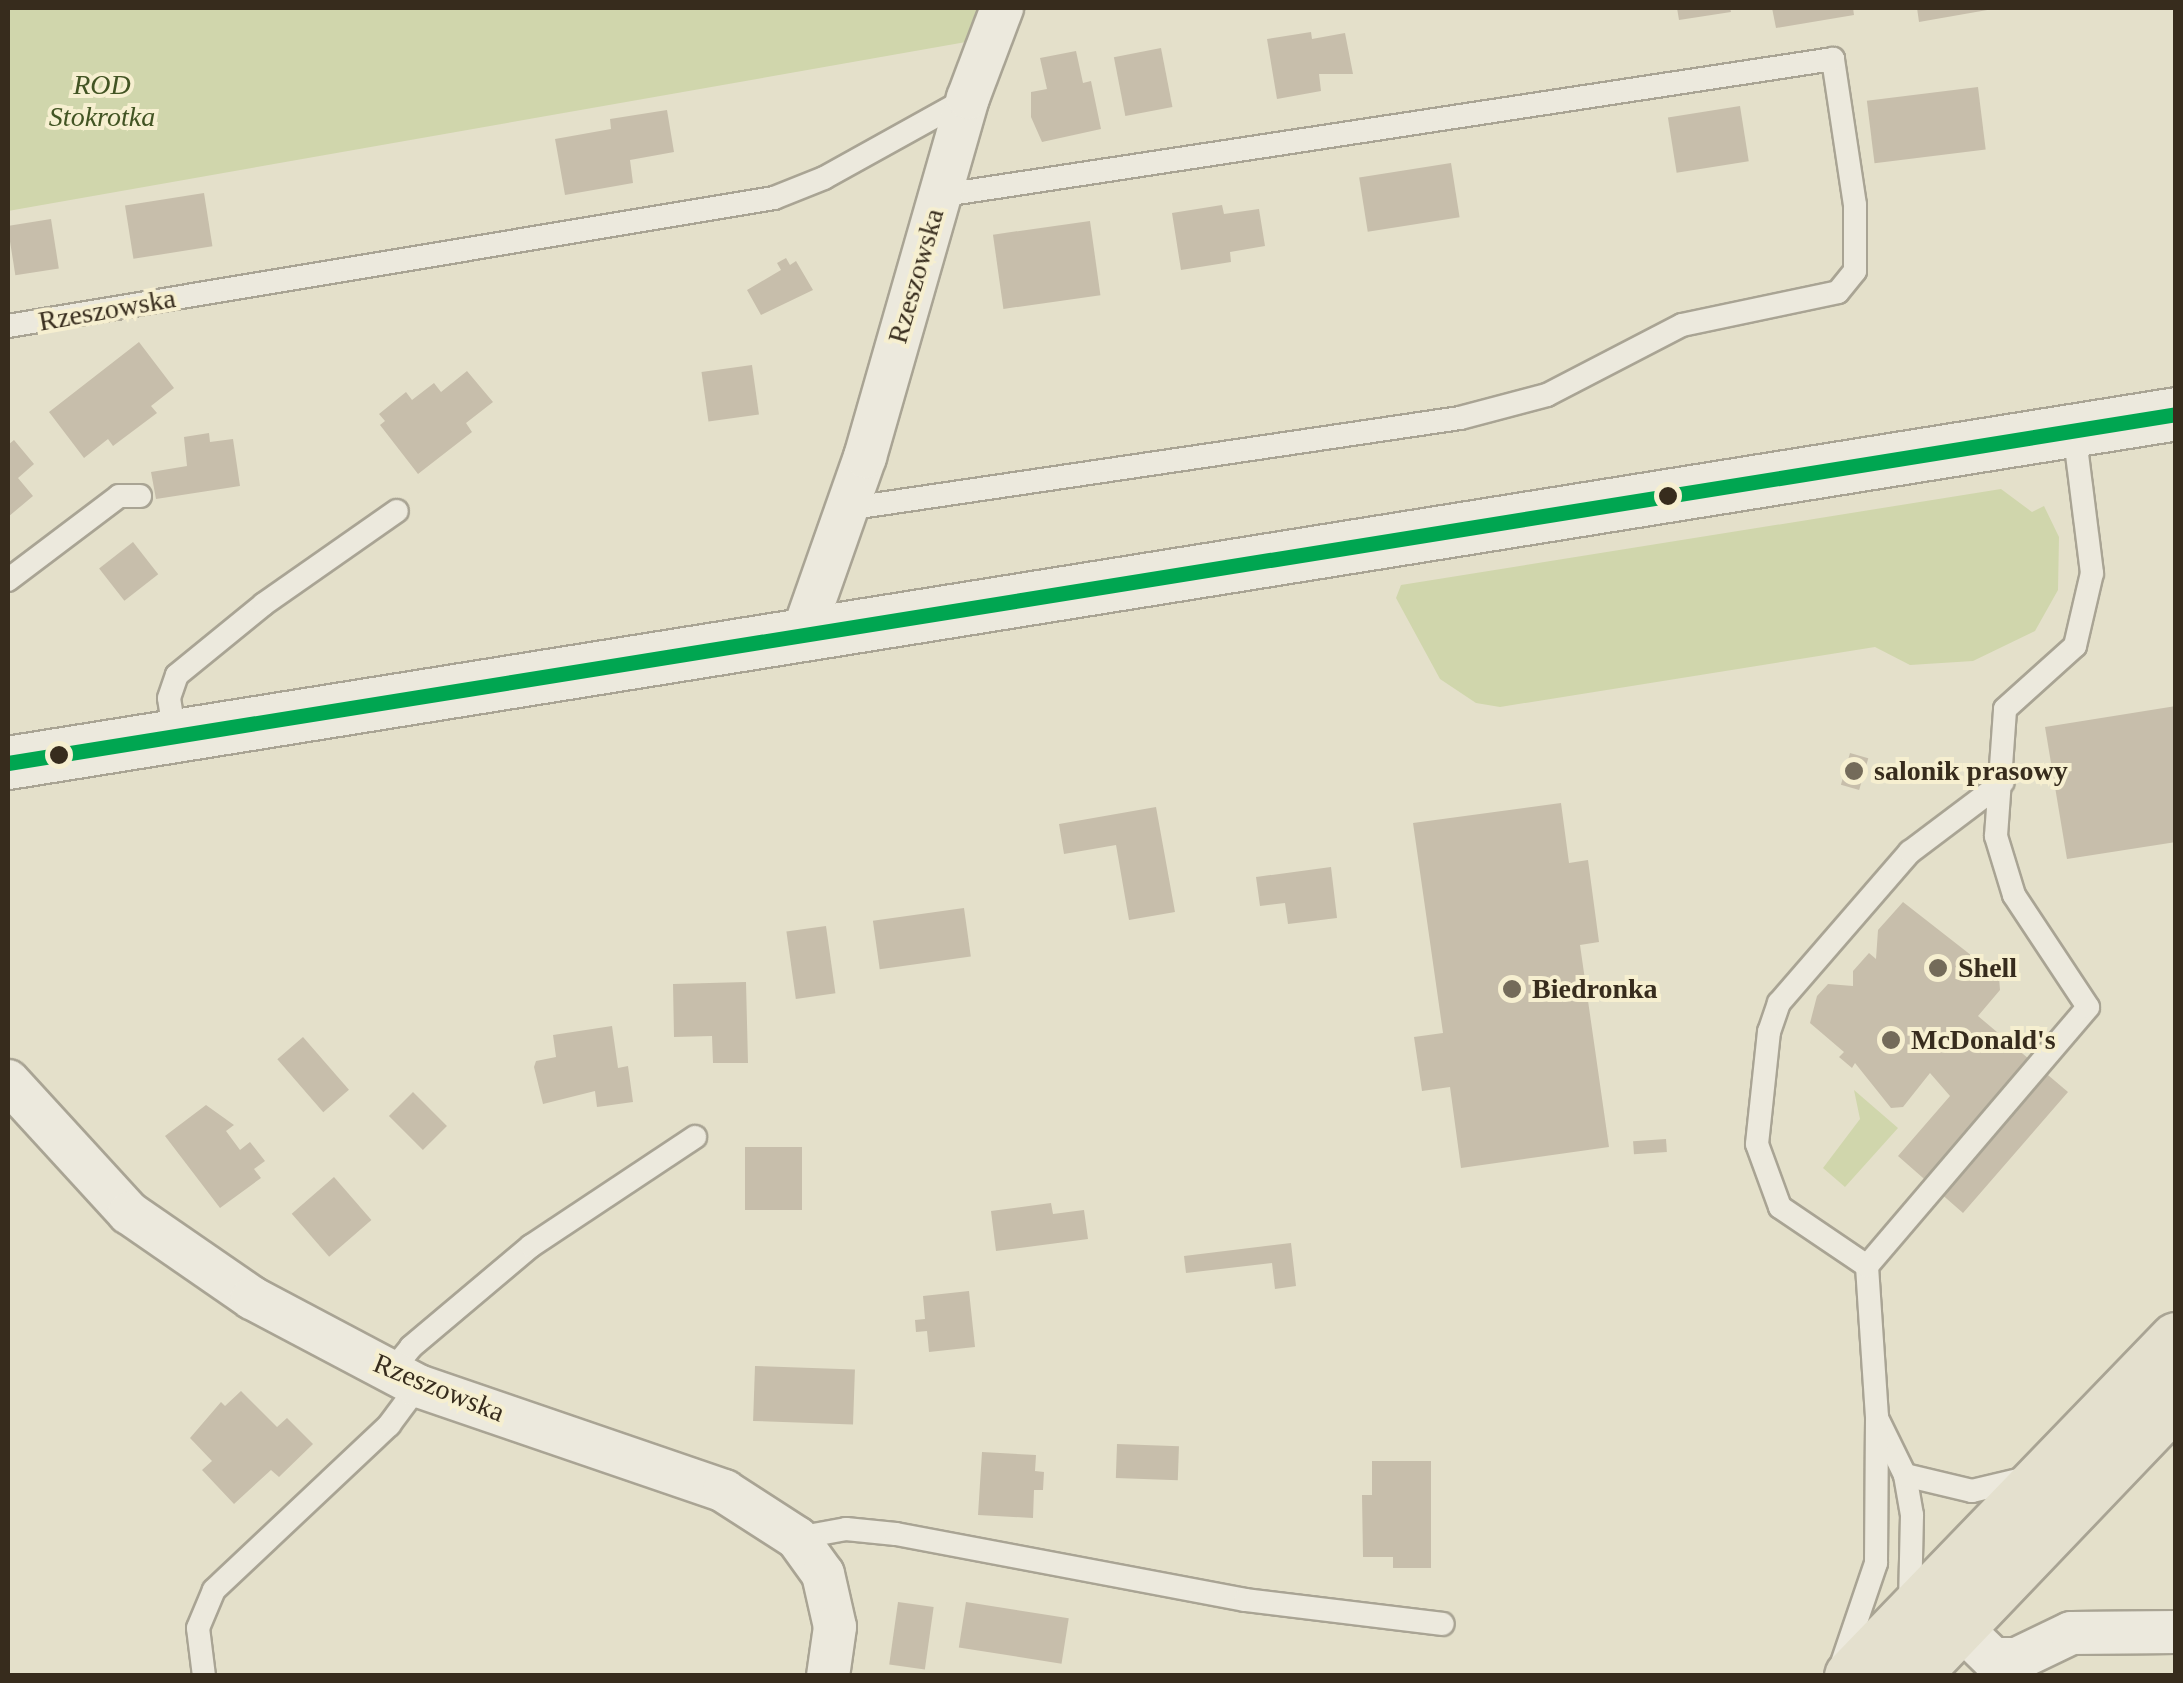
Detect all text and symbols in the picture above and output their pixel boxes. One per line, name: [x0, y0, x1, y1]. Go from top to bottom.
park label: ROD Stokrotka: [49, 68, 155, 134]
street label: Rzeszowska: [881, 205, 951, 347]
street label: Rzeszowska: [36, 281, 178, 339]
unlabelled marker: [1658, 486, 1678, 506]
unlabelled marker: [49, 745, 69, 765]
place label: salonik prasowy: [1874, 754, 2068, 788]
marker: salonik prasowy: [1843, 760, 1865, 782]
place label: Shell: [1958, 951, 2017, 985]
marker: Shell: [1927, 957, 1949, 979]
place label: Biedronka: [1532, 972, 1658, 1006]
marker: Biedronka: [1501, 978, 1523, 1000]
place label: McDonald's: [1911, 1023, 2056, 1057]
marker: McDonald's: [1880, 1029, 1902, 1051]
street label: Rzeszowska: [369, 1347, 509, 1429]

